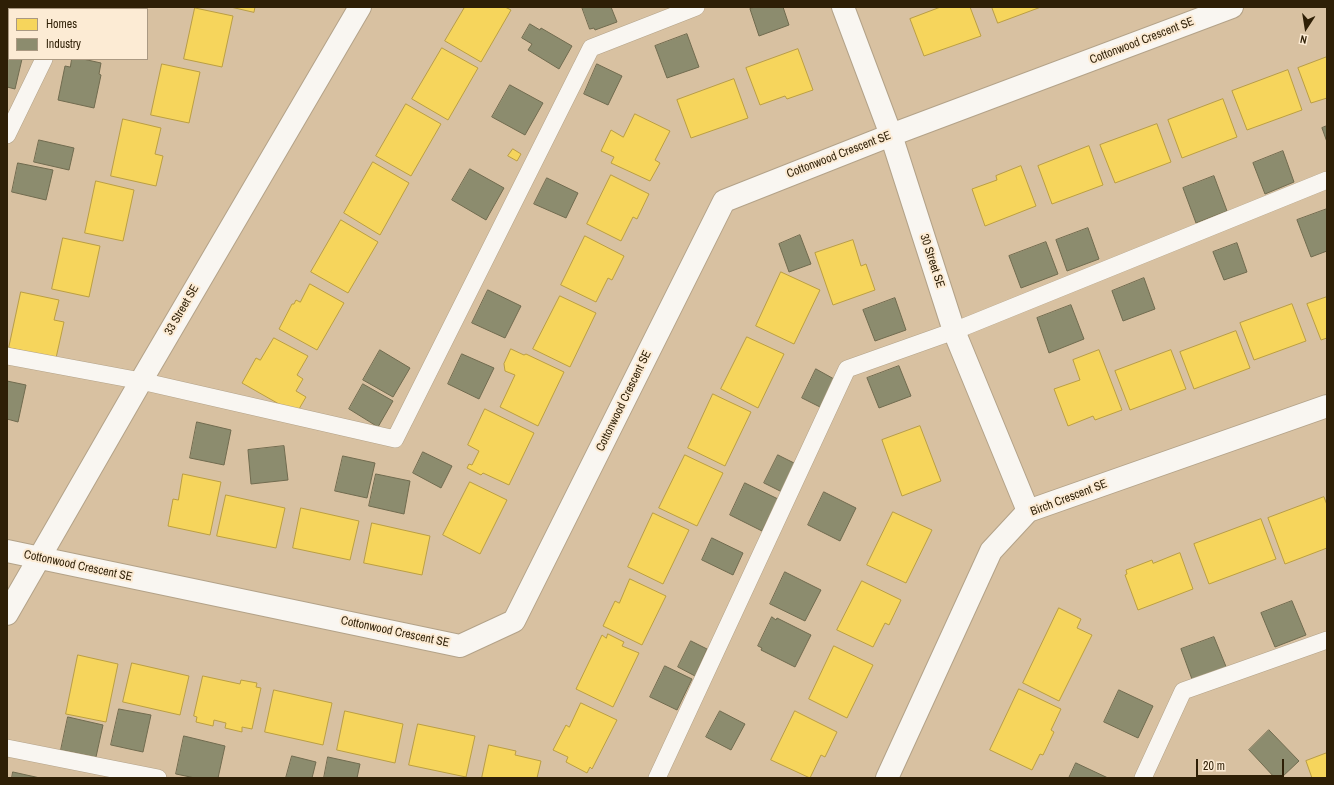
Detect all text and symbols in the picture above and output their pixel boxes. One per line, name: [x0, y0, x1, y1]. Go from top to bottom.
legend: [8, 8, 148, 60]
north arrow: [1286, 8, 1326, 48]
street label: Cottonwood Crescent SE: [1088, 14, 1196, 68]
text: Homes: [46, 16, 77, 32]
text: N: [1299, 32, 1308, 47]
text: Industry: [46, 36, 81, 52]
street label: Cottonwood Crescent SE: [785, 128, 893, 182]
street label: 30 Street SE: [917, 232, 947, 290]
street label: 33 Street SE: [162, 282, 202, 338]
street label: Cottonwood Crescent SE: [593, 348, 655, 454]
street label: Birch Crescent SE: [1029, 477, 1109, 519]
street label: Cottonwood Crescent SE: [22, 547, 134, 585]
street label: Cottonwood Crescent SE: [339, 613, 451, 651]
scale bar: [1198, 751, 1286, 777]
text: 20 m: [1203, 758, 1225, 774]

